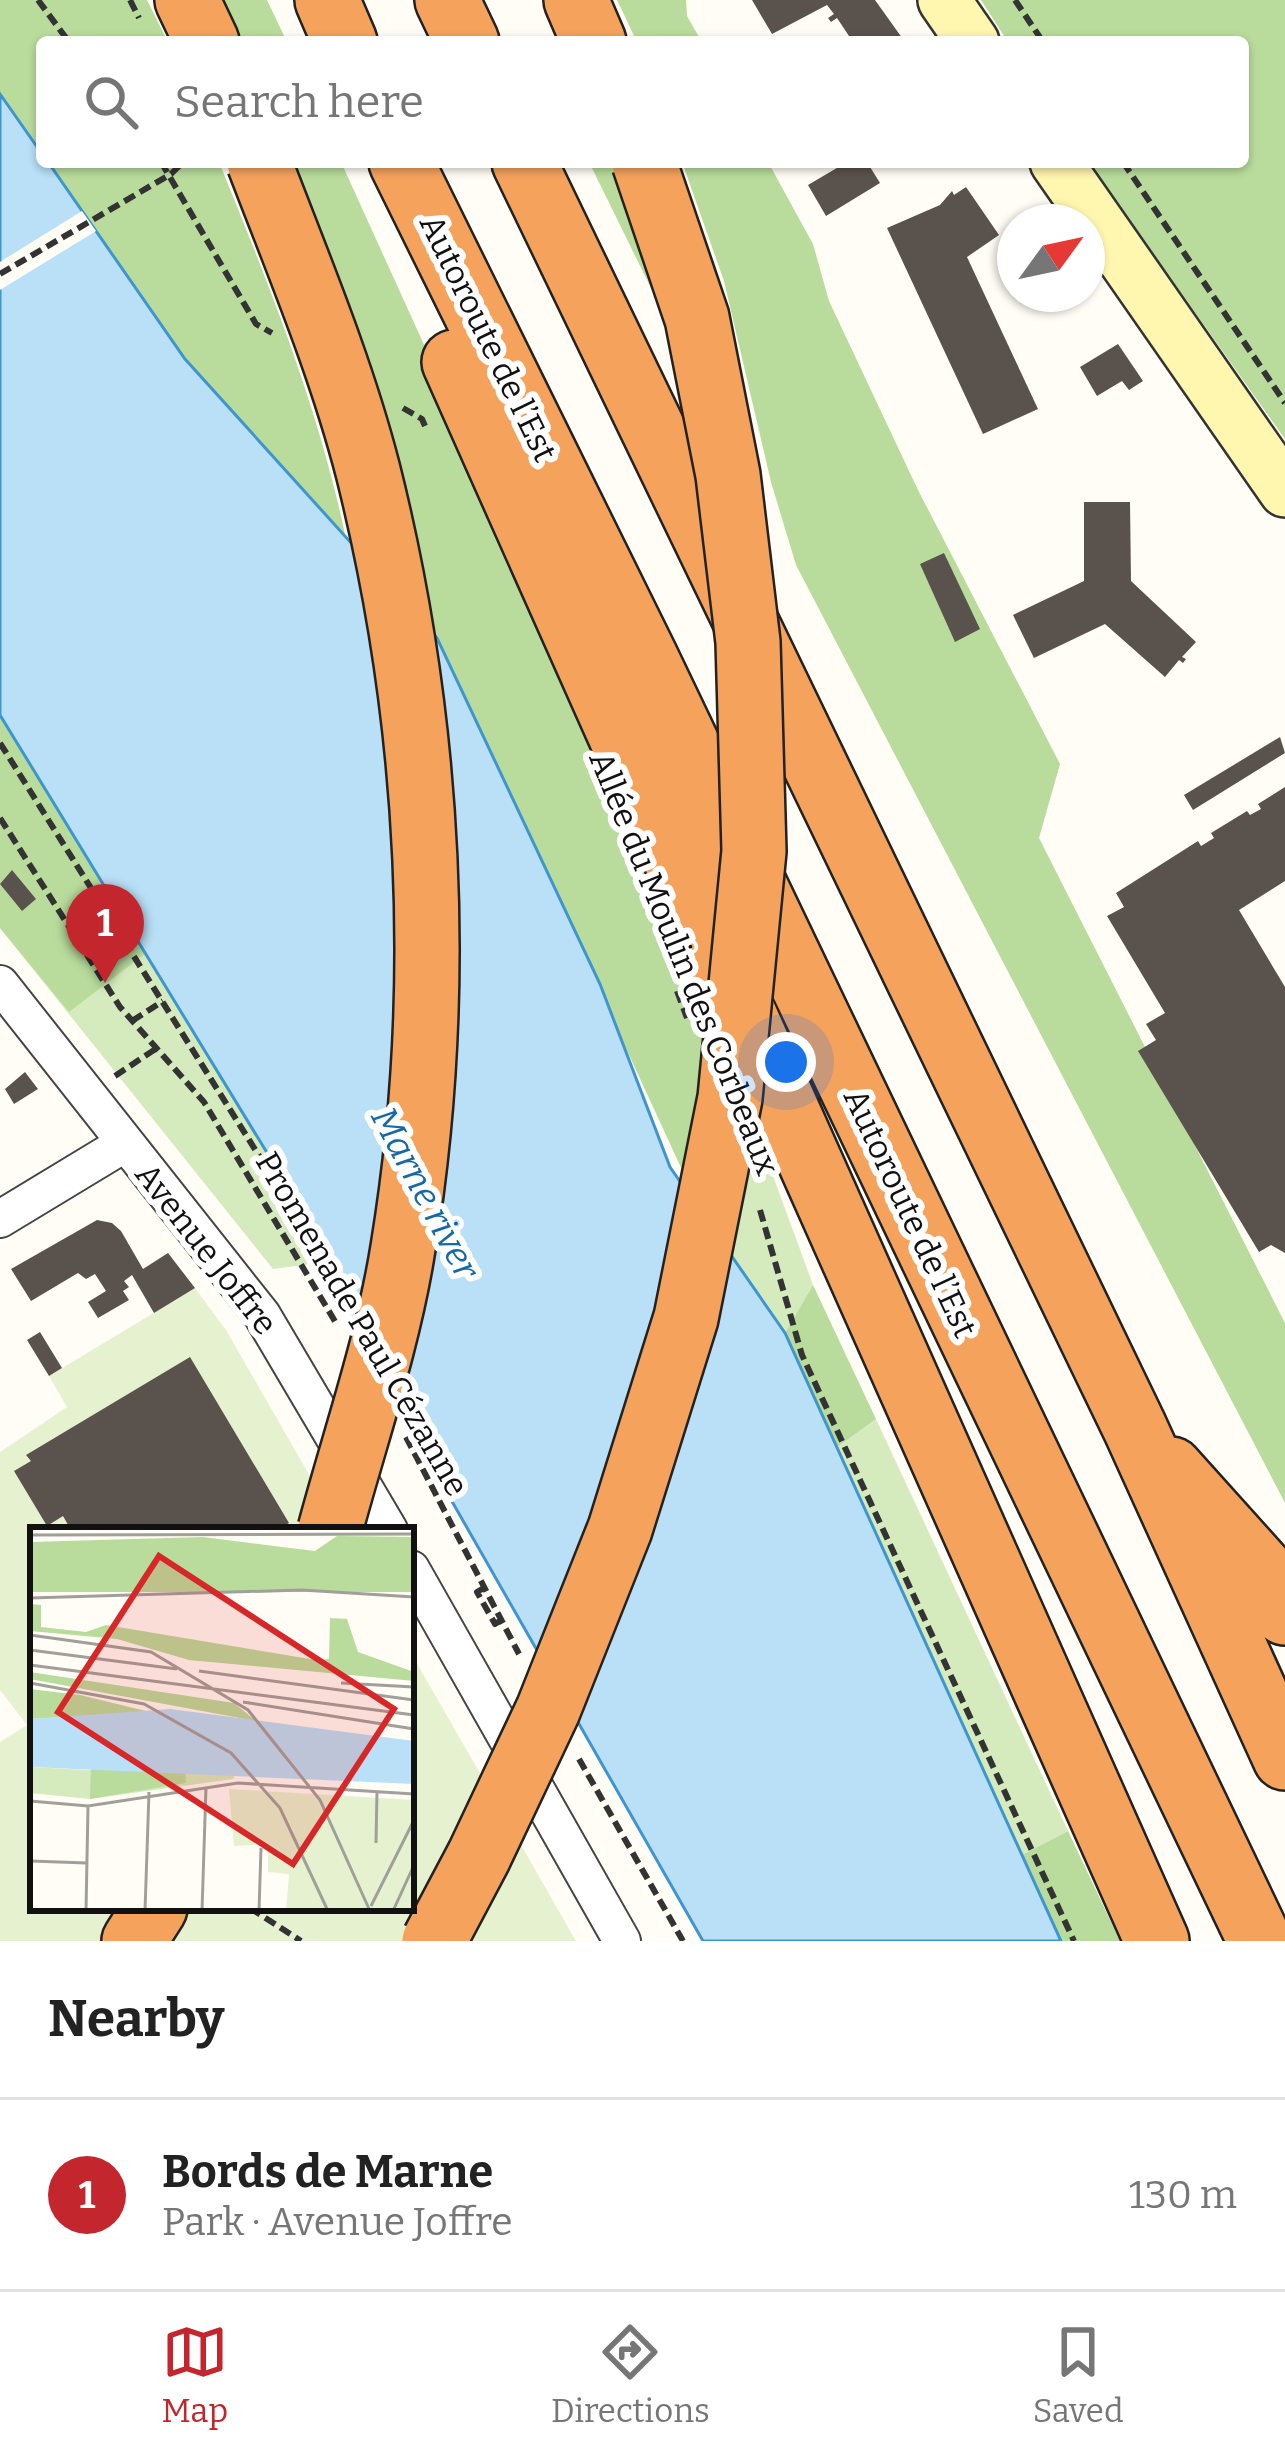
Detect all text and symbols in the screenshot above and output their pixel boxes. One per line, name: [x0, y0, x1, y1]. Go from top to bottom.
search box: [36, 36, 1249, 168]
icon: search: [78, 69, 144, 135]
text: Search here: [174, 75, 424, 129]
north arrow: [997, 204, 1105, 312]
street label: Autoroute de l’Est: [411, 208, 565, 468]
street label: Allée du Moulin des Corbeaux: [581, 745, 787, 1181]
pin: 1: [66, 884, 144, 983]
your location: [756, 1032, 816, 1092]
street label: Autoroute de l’Est: [835, 1082, 985, 1344]
water label: Marne river: [361, 1100, 489, 1287]
street label: Promenade Paul Cézanne: [247, 1145, 477, 1503]
street label: Avenue Joffre: [127, 1155, 285, 1343]
inset map: [30, 1527, 414, 1911]
text: Nearby: [48, 1988, 224, 2050]
text: Bords de Marne: [162, 2145, 493, 2199]
text: 1: [79, 2172, 95, 2218]
text: 130 m: [1129, 2172, 1237, 2218]
text: Park · Avenue Joffre: [162, 2199, 513, 2245]
tab: Map: [162, 2319, 228, 2431]
tab: Directions: [551, 2319, 710, 2431]
tab: Saved: [1033, 2319, 1123, 2431]

